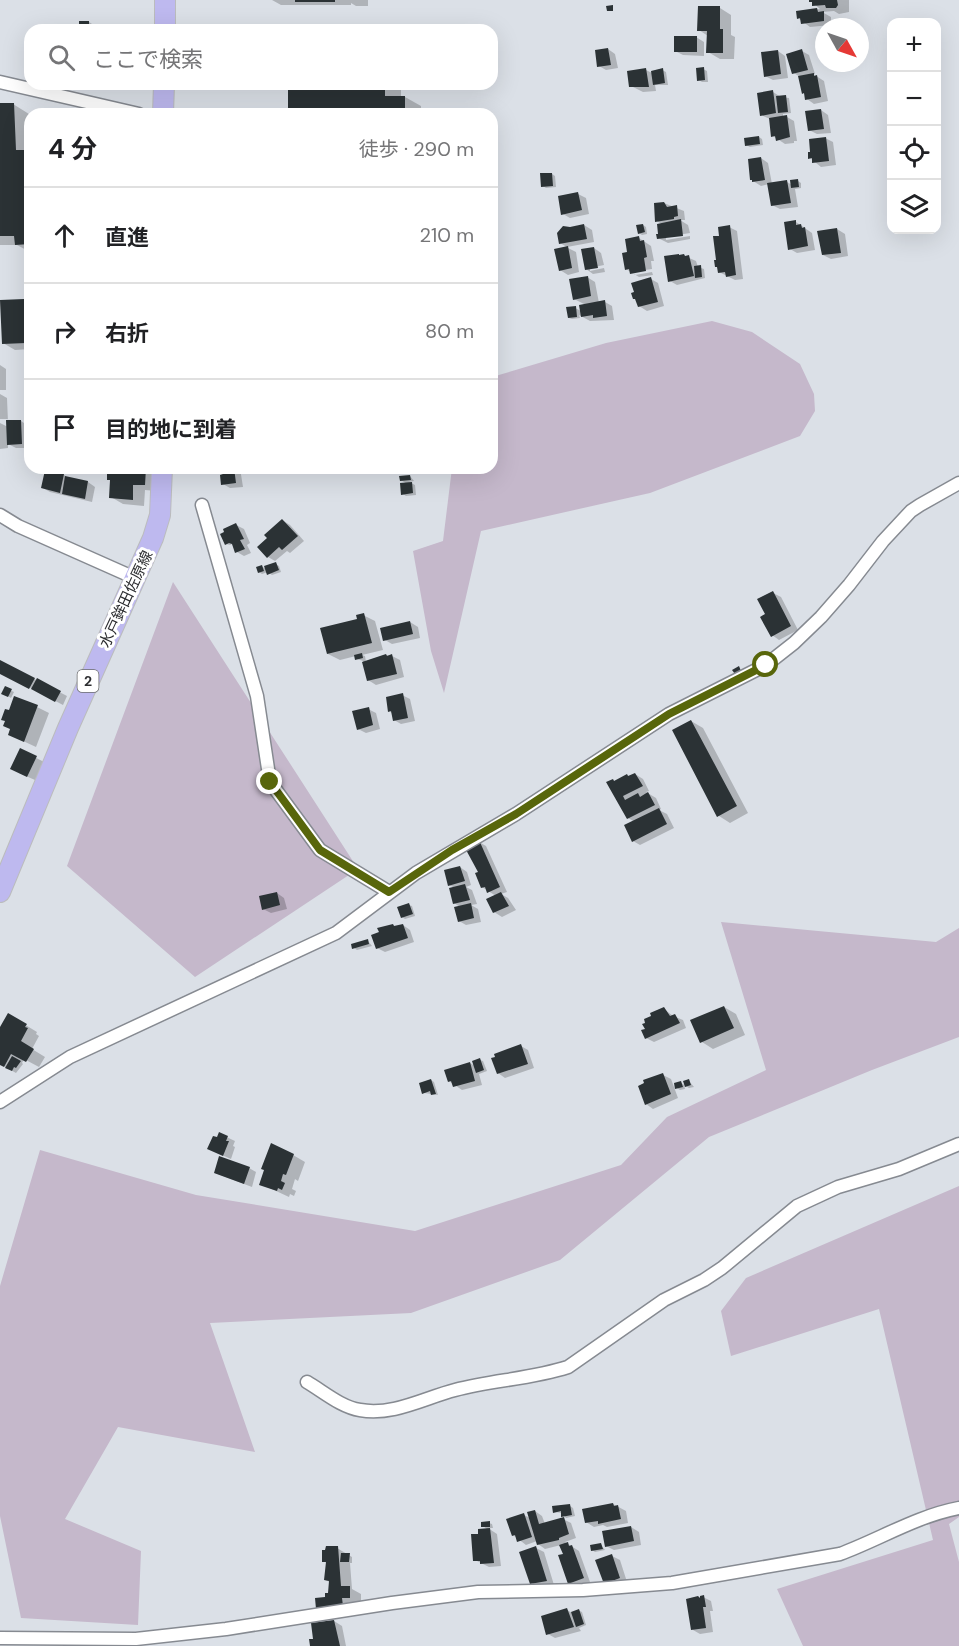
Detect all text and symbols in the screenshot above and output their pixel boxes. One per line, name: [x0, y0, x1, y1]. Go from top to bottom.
north arrow: [815, 18, 869, 72]
map controls: [887, 18, 941, 234]
button: +: [887, 18, 941, 72]
search box: [24, 24, 498, 90]
icon: search: [45, 41, 78, 74]
text: ここで検索: [93, 45, 203, 74]
button: −: [887, 72, 941, 126]
button: locate: [887, 126, 941, 180]
text: 4 分: [48, 132, 97, 166]
text: 徒歩 · 290 m: [359, 136, 474, 162]
button: layers: [887, 180, 941, 234]
icon: ahead: [48, 219, 81, 252]
text: 210 m: [419, 222, 474, 248]
text: 直進: [105, 223, 149, 252]
icon: right: [48, 315, 81, 348]
text: 80 m: [425, 318, 474, 344]
text: 右折: [105, 319, 149, 348]
icon: arrive: [48, 411, 81, 444]
text: 目的地に到着: [105, 415, 237, 444]
street label: 水戸鉾田佐原線: [95, 547, 157, 651]
route start: [752, 651, 778, 677]
road number: 2: [78, 670, 98, 692]
route end: [256, 768, 282, 794]

